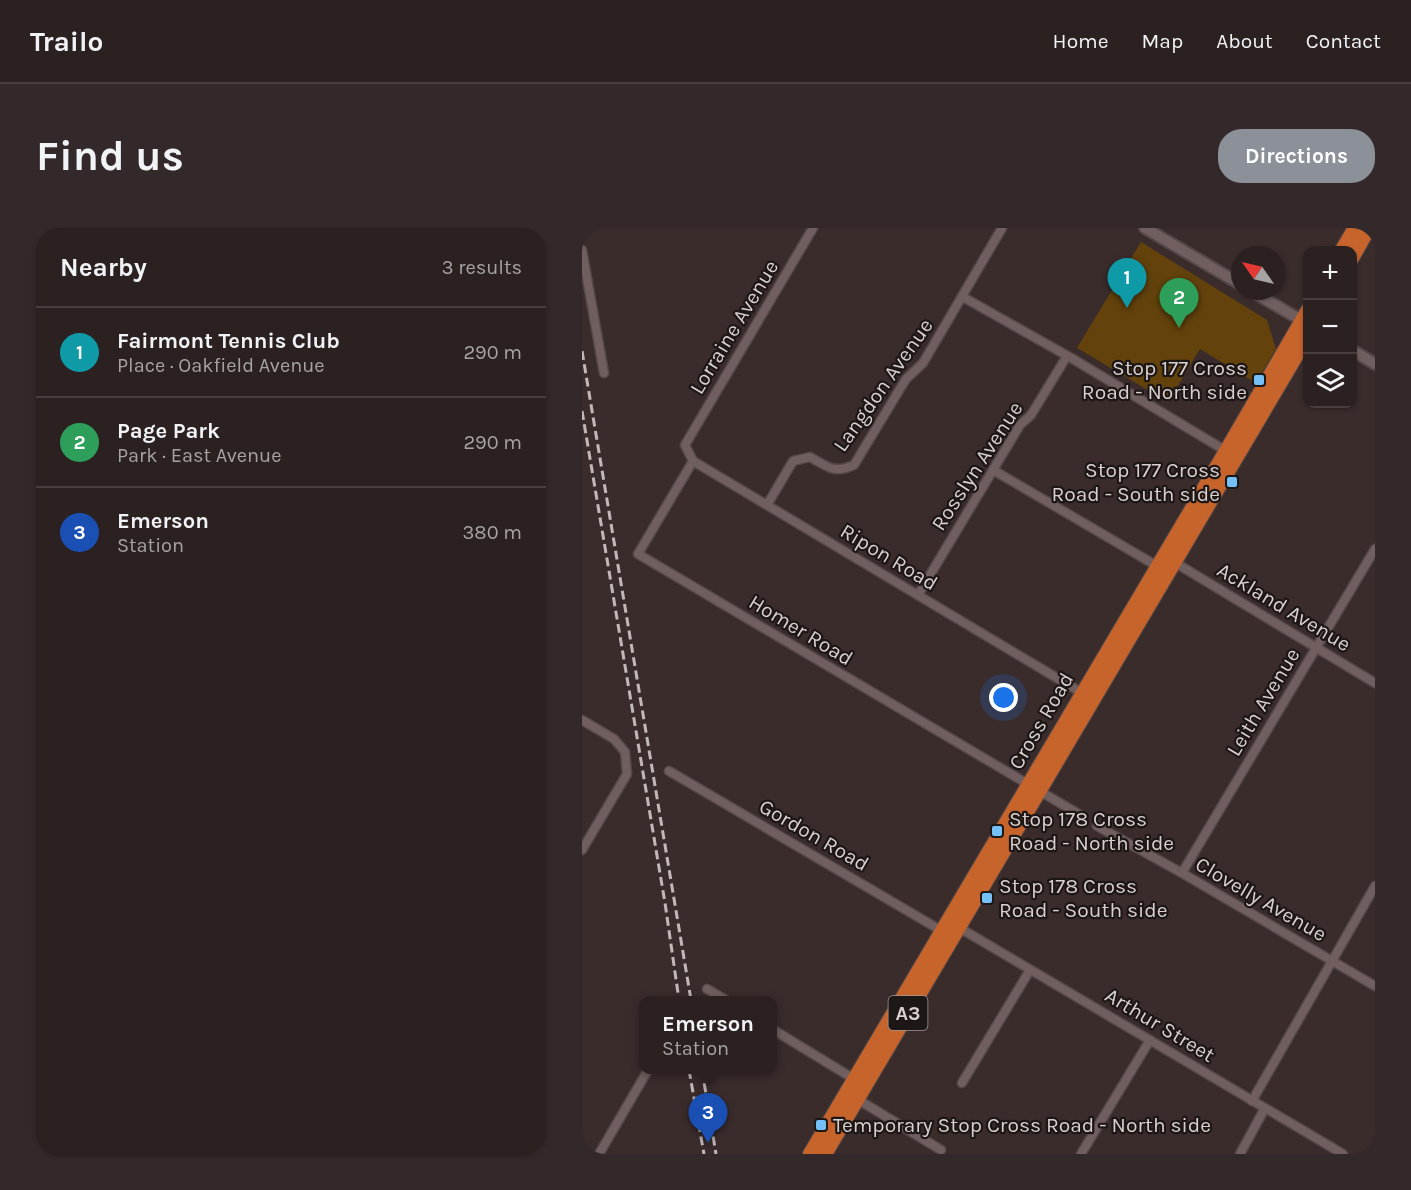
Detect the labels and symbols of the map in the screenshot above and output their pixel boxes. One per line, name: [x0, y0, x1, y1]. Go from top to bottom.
north arrow: [1231, 246, 1285, 300]
street label: Lorraine Avenue: [685, 256, 783, 398]
pin: 1: [1108, 259, 1146, 308]
pin: 2: [1160, 279, 1198, 328]
street label: Langdon Avenue: [828, 314, 938, 456]
place label: Stop 177 Cross Road - North side: [1082, 356, 1247, 404]
marker: Stop 177 Cross Road - North side: [1252, 373, 1266, 387]
street label: Rosslyn Avenue: [926, 397, 1028, 535]
place label: Stop 177 Cross Road - South side: [1051, 458, 1220, 506]
marker: Stop 177 Cross Road - South side: [1225, 475, 1239, 489]
street label: Ripon Road: [836, 519, 942, 595]
street label: Ackland Avenue: [1213, 558, 1355, 656]
street label: Homer Road: [745, 590, 857, 670]
street label: Leith Avenue: [1221, 644, 1305, 760]
street label: Cross Road: [1004, 669, 1078, 773]
your location: [989, 683, 1018, 712]
street label: Gordon Road: [755, 794, 873, 876]
place label: Stop 178 Cross Road - North side: [1009, 807, 1174, 855]
marker: Stop 178 Cross Road - North side: [990, 824, 1004, 838]
street label: Clovelly Avenue: [1191, 852, 1331, 946]
place label: Stop 178 Cross Road - South side: [999, 874, 1168, 922]
marker: Stop 178 Cross Road - South side: [980, 891, 994, 905]
street label: Arthur Street: [1101, 983, 1219, 1067]
road number: A3: [888, 996, 928, 1030]
pin: 3: [688, 1094, 728, 1143]
place label: Temporary Stop Cross Road - North side: [833, 1113, 1211, 1137]
marker: Temporary Stop Cross Road - North side: [814, 1118, 828, 1132]

